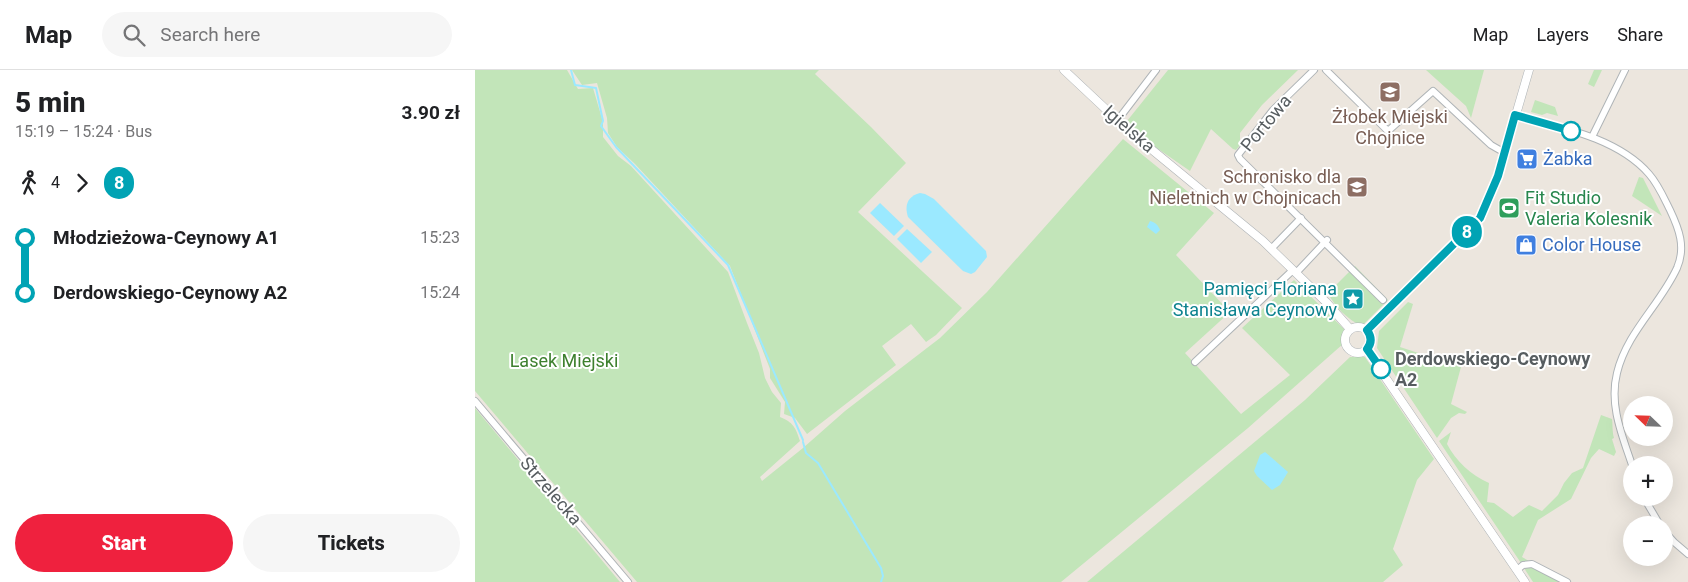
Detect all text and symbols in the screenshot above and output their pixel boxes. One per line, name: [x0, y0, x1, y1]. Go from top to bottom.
search box: [102, 12, 452, 57]
text: Map: [25, 21, 72, 49]
icon: search: [120, 21, 148, 49]
text: Search here: [160, 23, 260, 46]
text: Map: [1473, 24, 1508, 45]
text: Layers: [1536, 24, 1589, 45]
text: Share: [1617, 24, 1663, 45]
school or university icon: Żłobek Miejski Chojnice: [1378, 80, 1402, 104]
text: 5 min: [15, 86, 86, 119]
street label: Portowa: [1236, 90, 1295, 155]
text: 3.90 zł: [402, 101, 460, 124]
street label: Igielska: [1099, 101, 1159, 157]
place label: Żłobek Miejski Chojnice: [1332, 106, 1448, 148]
unlabelled marker: [1561, 121, 1581, 141]
text: 15:19 – 15:24 · Bus: [15, 122, 152, 141]
supermarket icon: Żabka: [1515, 147, 1539, 171]
place label: Żabka: [1543, 148, 1593, 169]
place label: Schronisko dla Nieletnich w Chojnicach: [1149, 166, 1341, 208]
icon: walk: [15, 169, 43, 197]
icon: forward: [68, 169, 96, 197]
text: 8: [114, 172, 124, 193]
text: 4: [51, 173, 60, 192]
school or university icon: Schronisko dla Nieletnich w Chojnicach: [1345, 175, 1369, 199]
place label: Fit Studio Valeria Kolesnik: [1525, 187, 1653, 229]
sports icon: Fit Studio Valeria Kolesnik: [1497, 196, 1521, 220]
line badge: 8: [1451, 216, 1483, 248]
text: 8: [1462, 221, 1472, 242]
text: Młodzieżowa-Ceynowy A1: [53, 226, 279, 249]
text: 15:23: [420, 228, 460, 247]
shop icon: Color House: [1514, 233, 1538, 257]
place label: Color House: [1542, 234, 1641, 255]
place label: Pamięci Floriana Stanisława Ceynowy: [1173, 278, 1337, 320]
text: Derdowskiego-Ceynowy A2: [53, 281, 287, 304]
text: 15:24: [420, 283, 460, 302]
place icon: Pamięci Floriana Stanisława Ceynowy: [1341, 287, 1365, 311]
place label: Derdowskiego-Ceynowy A2: [1395, 348, 1591, 390]
park label: Lasek Miejski: [510, 350, 618, 371]
marker: Derdowskiego-Ceynowy A2: [1371, 359, 1391, 379]
north arrow: [1623, 396, 1673, 446]
map controls: [1623, 396, 1673, 566]
street label: Strzelecka: [516, 452, 587, 529]
button: +: [1623, 456, 1673, 506]
button: Start: [15, 514, 233, 572]
button: Tickets: [243, 514, 460, 572]
button: −: [1623, 516, 1673, 566]

